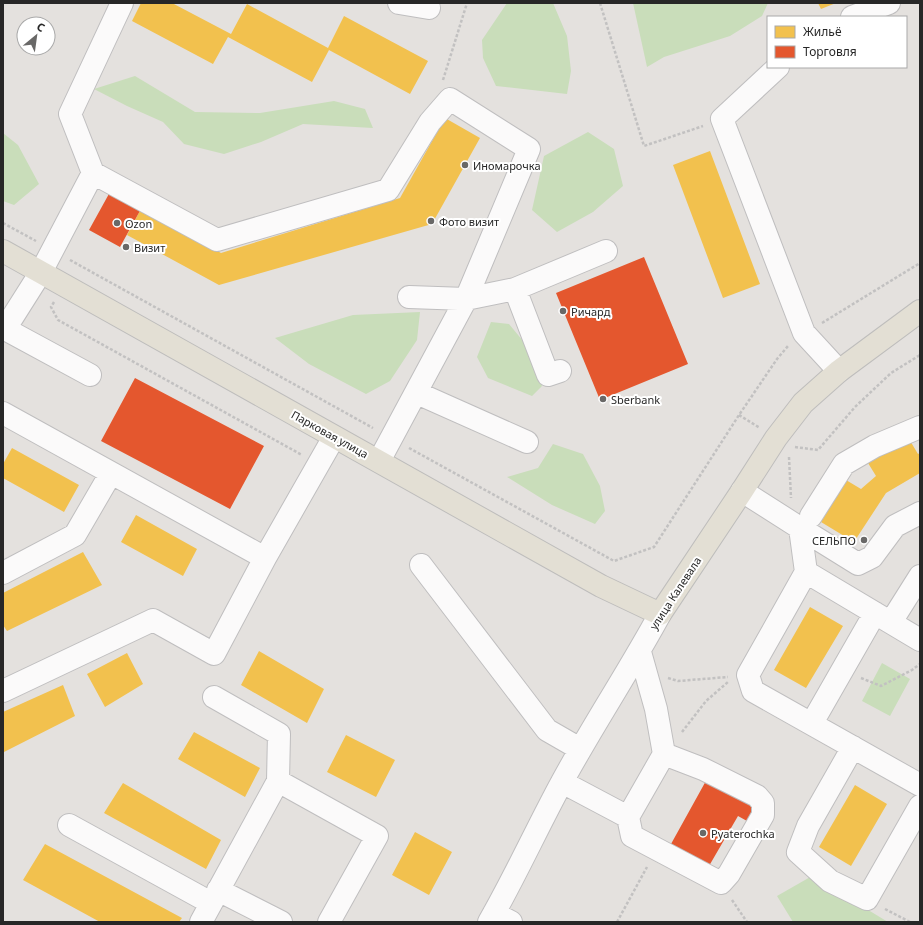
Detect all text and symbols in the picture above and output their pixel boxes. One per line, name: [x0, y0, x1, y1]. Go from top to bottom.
north arrow: [16, 16, 56, 56]
legend: [767, 16, 907, 68]
text: С: [34, 19, 48, 35]
text: Жильё: [803, 23, 842, 40]
text: Торговля: [803, 43, 857, 60]
place label: Иномарочка: [473, 158, 541, 173]
marker: Иномарочка: [460, 160, 470, 170]
place label: Фото визит: [439, 214, 499, 229]
place label: Ozon: [125, 216, 152, 231]
marker: Фото визит: [426, 216, 436, 226]
marker: Ozon: [112, 218, 122, 228]
place label: Визит: [134, 240, 165, 255]
marker: Визит: [121, 242, 131, 252]
place label: Ричард: [571, 304, 611, 319]
marker: Ричард: [558, 306, 568, 316]
place label: Sberbank: [611, 392, 660, 407]
marker: Sberbank: [598, 394, 608, 404]
street label: Парковая улица: [289, 407, 371, 461]
place label: СЕЛЬПО: [812, 533, 856, 548]
marker: СЕЛЬПО: [859, 535, 869, 545]
street label: улица Калевала: [646, 554, 704, 632]
place label: Pyaterochka: [711, 826, 775, 841]
marker: Pyaterochka: [698, 828, 708, 838]

